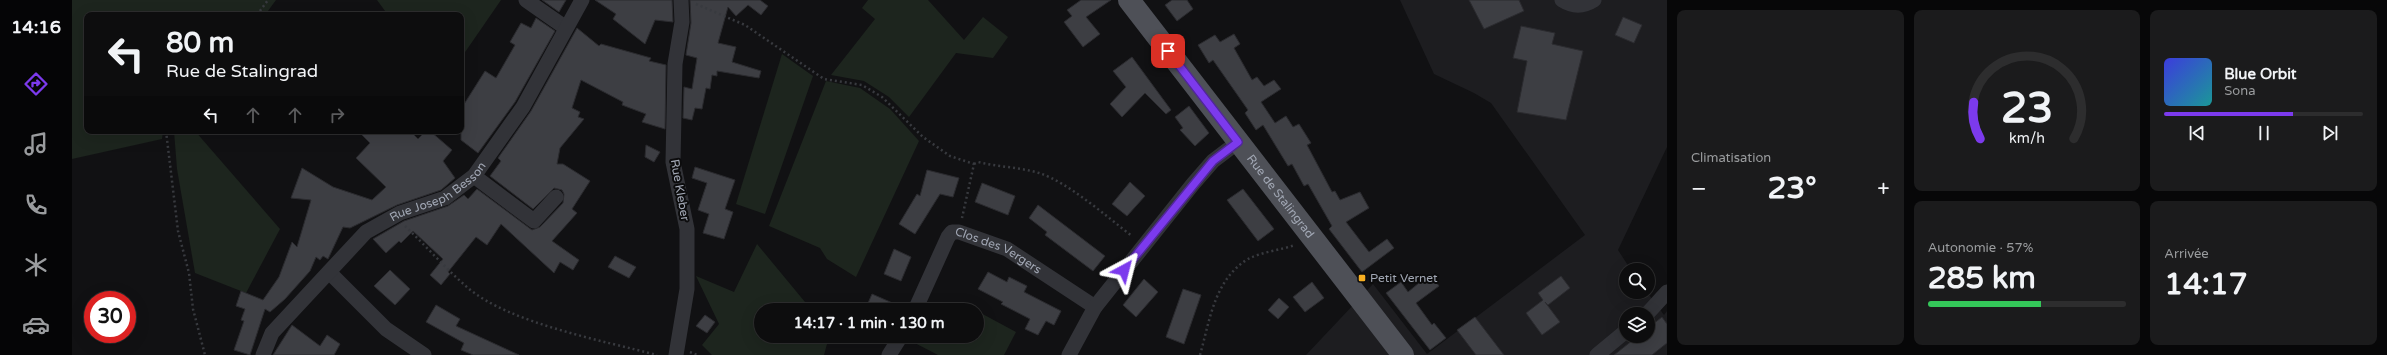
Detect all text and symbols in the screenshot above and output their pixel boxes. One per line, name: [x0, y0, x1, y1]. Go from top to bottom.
text: 14:16: [11, 16, 61, 38]
text: 80 m: [166, 26, 234, 60]
icon: left: [100, 28, 152, 80]
pin: [1151, 34, 1185, 68]
icon: arrive: [1157, 40, 1179, 62]
text: Rue de Stalingrad: [166, 60, 318, 82]
text: Blue Orbit: [2224, 65, 2297, 83]
icon: directions: [22, 70, 50, 98]
text: 23: [2001, 83, 2053, 133]
text: Sona: [2224, 83, 2255, 99]
icon: left: [200, 104, 222, 126]
icon: ahead: [242, 104, 264, 126]
icon: ahead: [284, 104, 306, 126]
icon: right: [326, 104, 348, 126]
icon: previous: [2186, 122, 2208, 144]
icon: pause: [2253, 122, 2275, 144]
icon: next: [2319, 122, 2341, 144]
text: km/h: [2009, 129, 2045, 146]
icon: music: [22, 130, 50, 158]
text: Climatisation: [1691, 150, 1771, 166]
street label: Rue de Stalingrad: [1244, 152, 1317, 241]
street label: Rue Kleber: [668, 158, 692, 222]
street label: Rue Joseph Besson: [387, 159, 489, 224]
text: 23°: [1767, 170, 1816, 207]
text: −: [1691, 176, 1707, 202]
text: +: [1877, 176, 1890, 202]
icon: phone: [22, 191, 50, 219]
street label: Clos des Vergers: [953, 224, 1044, 277]
text: Autonomie · 57%: [1928, 240, 2033, 256]
text: Arrivée: [2164, 246, 2209, 262]
position arrow: [1103, 249, 1145, 291]
icon: climate: [22, 251, 50, 279]
text: 285 km: [1928, 260, 2036, 297]
map controls: [1619, 263, 1655, 343]
button: search: [1619, 263, 1655, 299]
text: 14:17: [2164, 266, 2248, 303]
place label: Petit Vernet: [1370, 271, 1438, 285]
marker: Petit Vernet: [1357, 273, 1367, 283]
speed limit sign: 30: [84, 291, 136, 343]
button: layers: [1619, 307, 1655, 343]
icon: car: [22, 311, 50, 339]
text: 14:17 · 1 min · 130 m: [794, 314, 944, 332]

